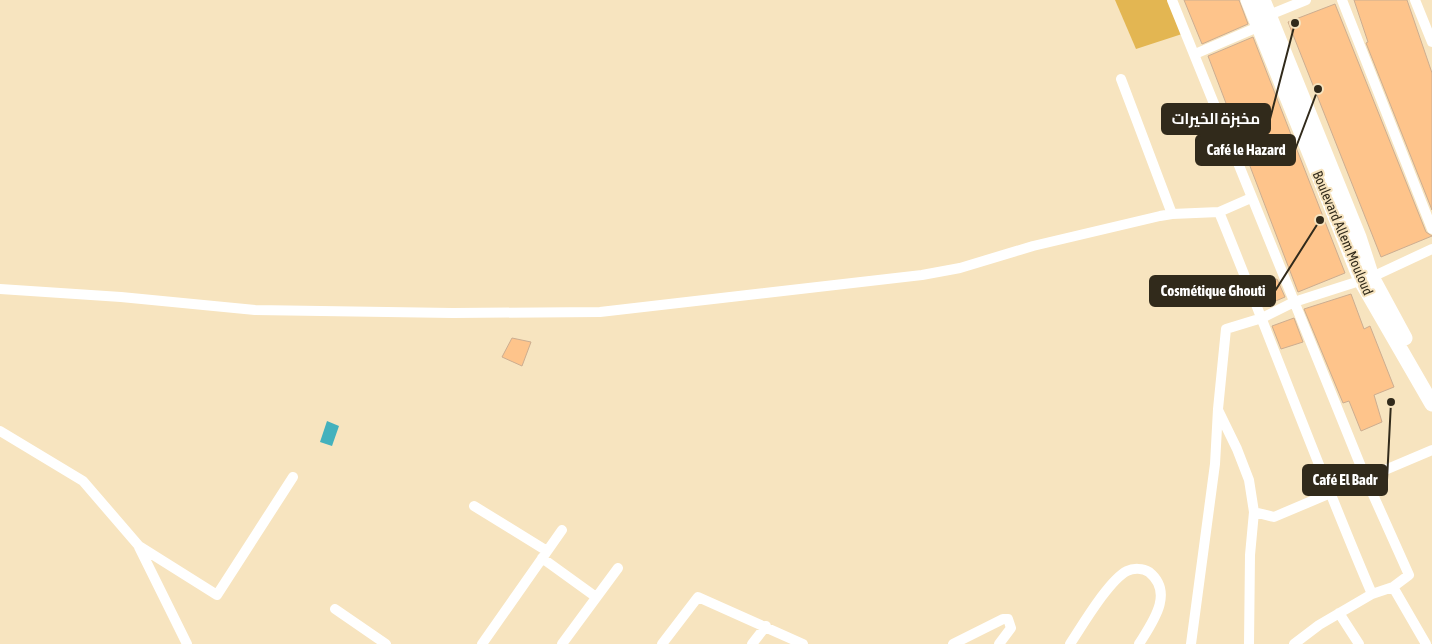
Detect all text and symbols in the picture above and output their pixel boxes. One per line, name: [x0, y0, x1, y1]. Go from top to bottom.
callout: مخبزة الخيرات: [1162, 104, 1270, 134]
text: مخبزة الخيرات: [1172, 110, 1260, 128]
callout: Café le Hazard: [1196, 135, 1295, 165]
text: Café le Hazard: [1206, 141, 1286, 158]
street label: Boulevard Allem Mouloud: [1310, 168, 1376, 298]
callout: Cosmétique Ghouti: [1150, 276, 1275, 306]
text: Cosmétique Ghouti: [1161, 282, 1266, 299]
callout: Café El Badr: [1303, 465, 1387, 495]
text: Café El Badr: [1313, 471, 1378, 488]

